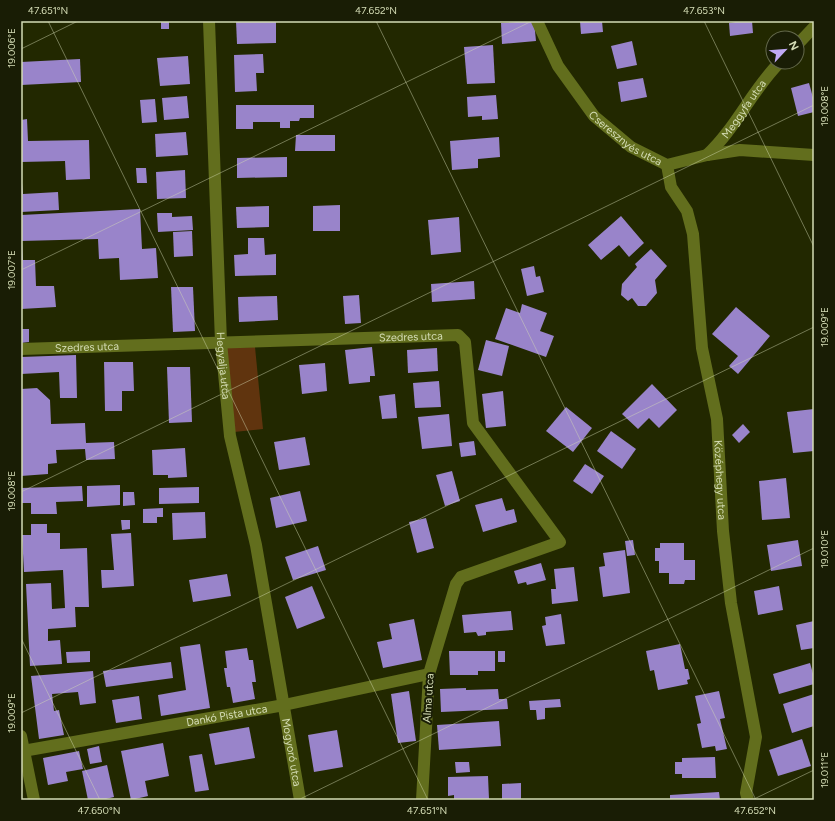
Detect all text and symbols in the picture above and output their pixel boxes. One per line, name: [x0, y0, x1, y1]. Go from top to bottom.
text: 47.651°N: [28, 4, 68, 17]
text: 47.652°N: [355, 4, 397, 17]
text: 47.653°N: [683, 4, 725, 17]
text: 19.006°E: [5, 28, 18, 68]
north arrow: [765, 30, 805, 70]
text: N: [786, 39, 801, 53]
street label: Meggyfa utca: [719, 77, 769, 141]
text: 19.008°E: [818, 86, 831, 126]
street label: Cseresznyés utca: [586, 109, 664, 168]
text: 19.007°E: [5, 250, 18, 290]
text: 19.009°E: [818, 307, 831, 347]
street label: Szedres utca: [379, 329, 443, 345]
street label: Hegyalja utca: [214, 332, 232, 400]
street label: Szedres utca: [55, 340, 119, 355]
street label: Középhegy utca: [711, 440, 728, 520]
text: 19.008°E: [5, 471, 18, 511]
text: 19.010°E: [818, 530, 831, 568]
street label: Alma utca: [420, 673, 437, 723]
text: 19.009°E: [5, 693, 18, 733]
street label: Dankó Pista utca: [185, 702, 268, 729]
street label: Mogyoró utca: [279, 717, 304, 787]
text: 19.011°E: [818, 752, 831, 788]
text: 47.650°N: [78, 804, 120, 817]
text: 47.651°N: [407, 804, 447, 817]
text: 47.652°N: [734, 804, 776, 817]

